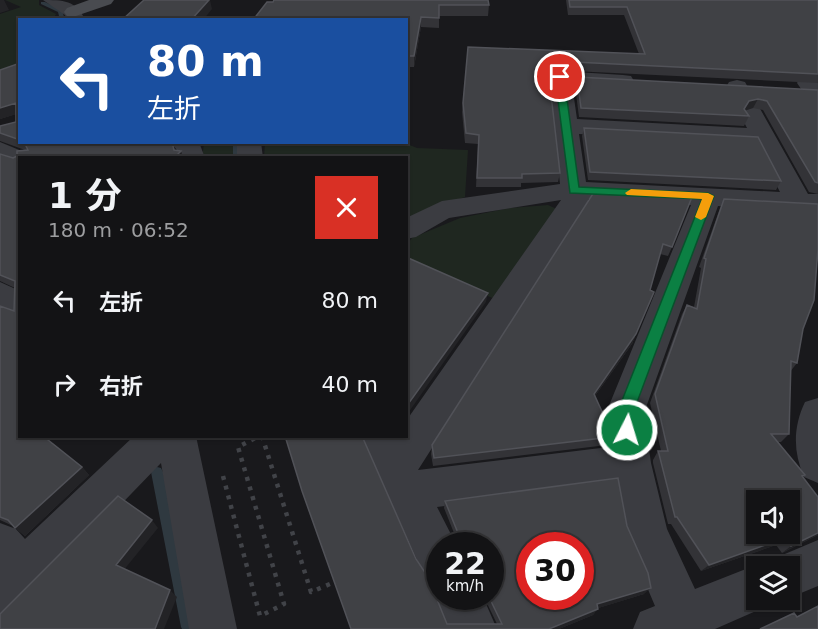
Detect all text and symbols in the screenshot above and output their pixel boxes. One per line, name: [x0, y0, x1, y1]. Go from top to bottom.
text: 80 m: [147, 37, 264, 86]
icon: left: [48, 42, 126, 120]
pin: [534, 51, 585, 102]
icon: arrive: [543, 60, 576, 93]
text: 左折: [147, 93, 201, 124]
text: 1 分: [48, 175, 122, 216]
button: close: [315, 176, 378, 239]
text: 180 m · 06:52: [48, 218, 189, 242]
icon: left: [48, 284, 81, 317]
text: 80 m: [322, 288, 378, 313]
text: 左折: [99, 290, 143, 315]
icon: right: [48, 368, 81, 401]
text: 40 m: [322, 372, 378, 397]
text: 右折: [99, 374, 143, 399]
position arrow: [595, 398, 659, 462]
map controls: [746, 490, 800, 610]
button: sound: [746, 490, 800, 544]
speed limit sign: 30: [516, 532, 594, 610]
text: 22: [444, 546, 486, 581]
button: layers: [746, 556, 800, 610]
text: km/h: [446, 577, 484, 595]

